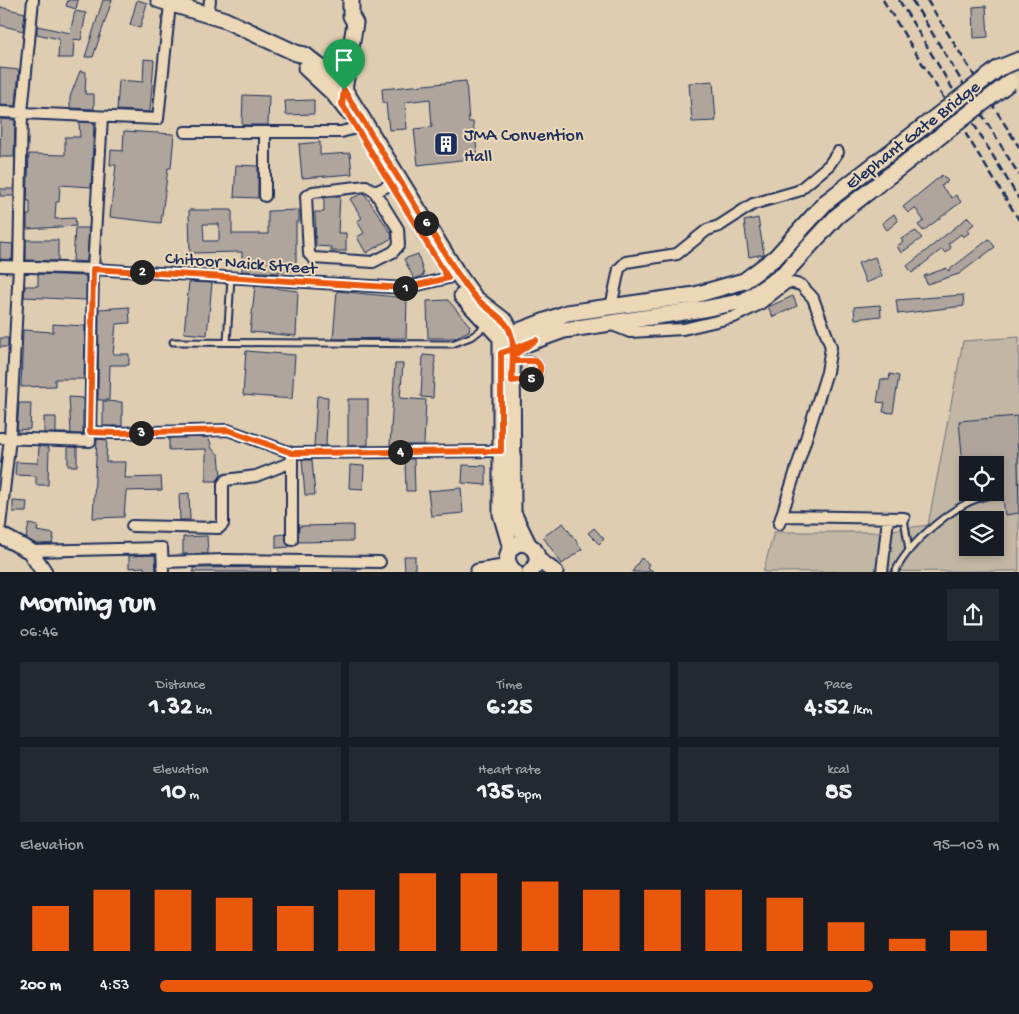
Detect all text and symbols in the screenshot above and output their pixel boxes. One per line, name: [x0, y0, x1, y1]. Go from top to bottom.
pin: [323, 39, 365, 90]
icon: arrive: [330, 46, 358, 74]
street label: Elephant Gate Bridge: [842, 76, 986, 195]
place label: JMA Convention Hall: [464, 126, 584, 168]
building icon: JMA Convention Hall: [433, 131, 459, 157]
pin: 6: [414, 210, 438, 236]
text: 6: [423, 215, 430, 232]
street label: Chitoor Naick Street: [164, 249, 319, 280]
pin: 2: [130, 260, 154, 284]
text: 2: [139, 264, 146, 281]
pin: 1: [392, 276, 418, 300]
text: 1: [403, 280, 408, 297]
pin: 5: [518, 366, 544, 392]
text: 5: [528, 371, 535, 388]
pin: 3: [128, 420, 154, 446]
text: 3: [138, 425, 145, 442]
pin: 4: [388, 440, 412, 464]
text: 4: [397, 444, 404, 461]
map controls: [959, 456, 1004, 556]
button: locate: [959, 456, 1004, 501]
button: layers: [959, 511, 1004, 556]
text: Morning run: [20, 588, 155, 621]
button: share: [947, 589, 999, 641]
text: 06:46: [20, 624, 58, 643]
text: Distance: [156, 677, 205, 694]
text: Time: [497, 677, 522, 694]
text: Pace: [825, 677, 852, 694]
text: 1.32: [149, 694, 192, 723]
text: 6:25: [487, 694, 532, 723]
text: 4:52: [805, 694, 850, 723]
text: km: [192, 702, 212, 719]
text: /km: [850, 702, 872, 719]
text: Elevation: [153, 762, 208, 779]
text: Heart rate: [478, 762, 541, 779]
text: kcal: [828, 762, 849, 779]
text: 10: [162, 779, 186, 808]
text: 135: [478, 779, 514, 808]
text: 85: [825, 779, 852, 808]
text: m: [186, 787, 199, 804]
text: bpm: [514, 787, 541, 804]
text: Elevation: [20, 837, 84, 856]
text: 95–103 m: [934, 837, 999, 856]
text: 200 m: [20, 977, 61, 996]
text: 4:53: [100, 977, 129, 996]

